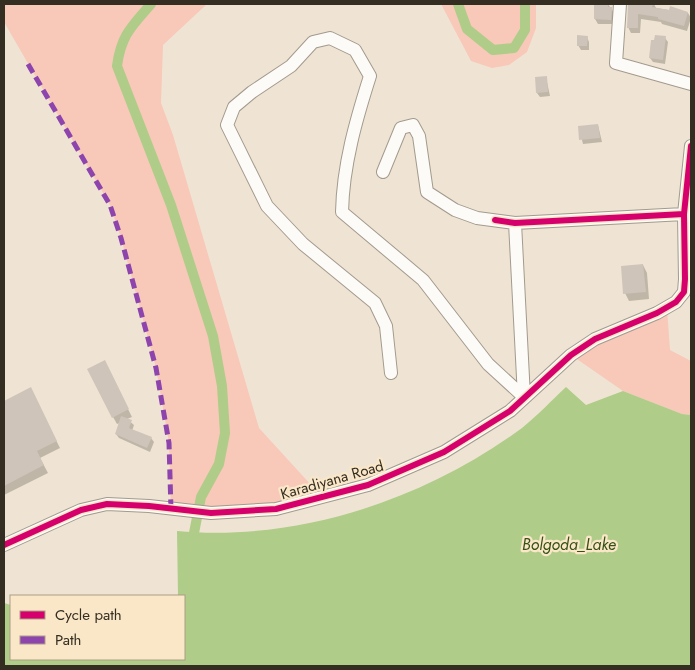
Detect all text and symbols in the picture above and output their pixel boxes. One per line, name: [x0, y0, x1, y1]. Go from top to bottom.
street label: Karadiyana Road: [278, 455, 386, 505]
water label: Bolgoda_Lake: [522, 533, 616, 556]
legend: [10, 595, 185, 660]
text: Cycle path: [55, 604, 122, 626]
text: Path: [55, 629, 81, 651]

